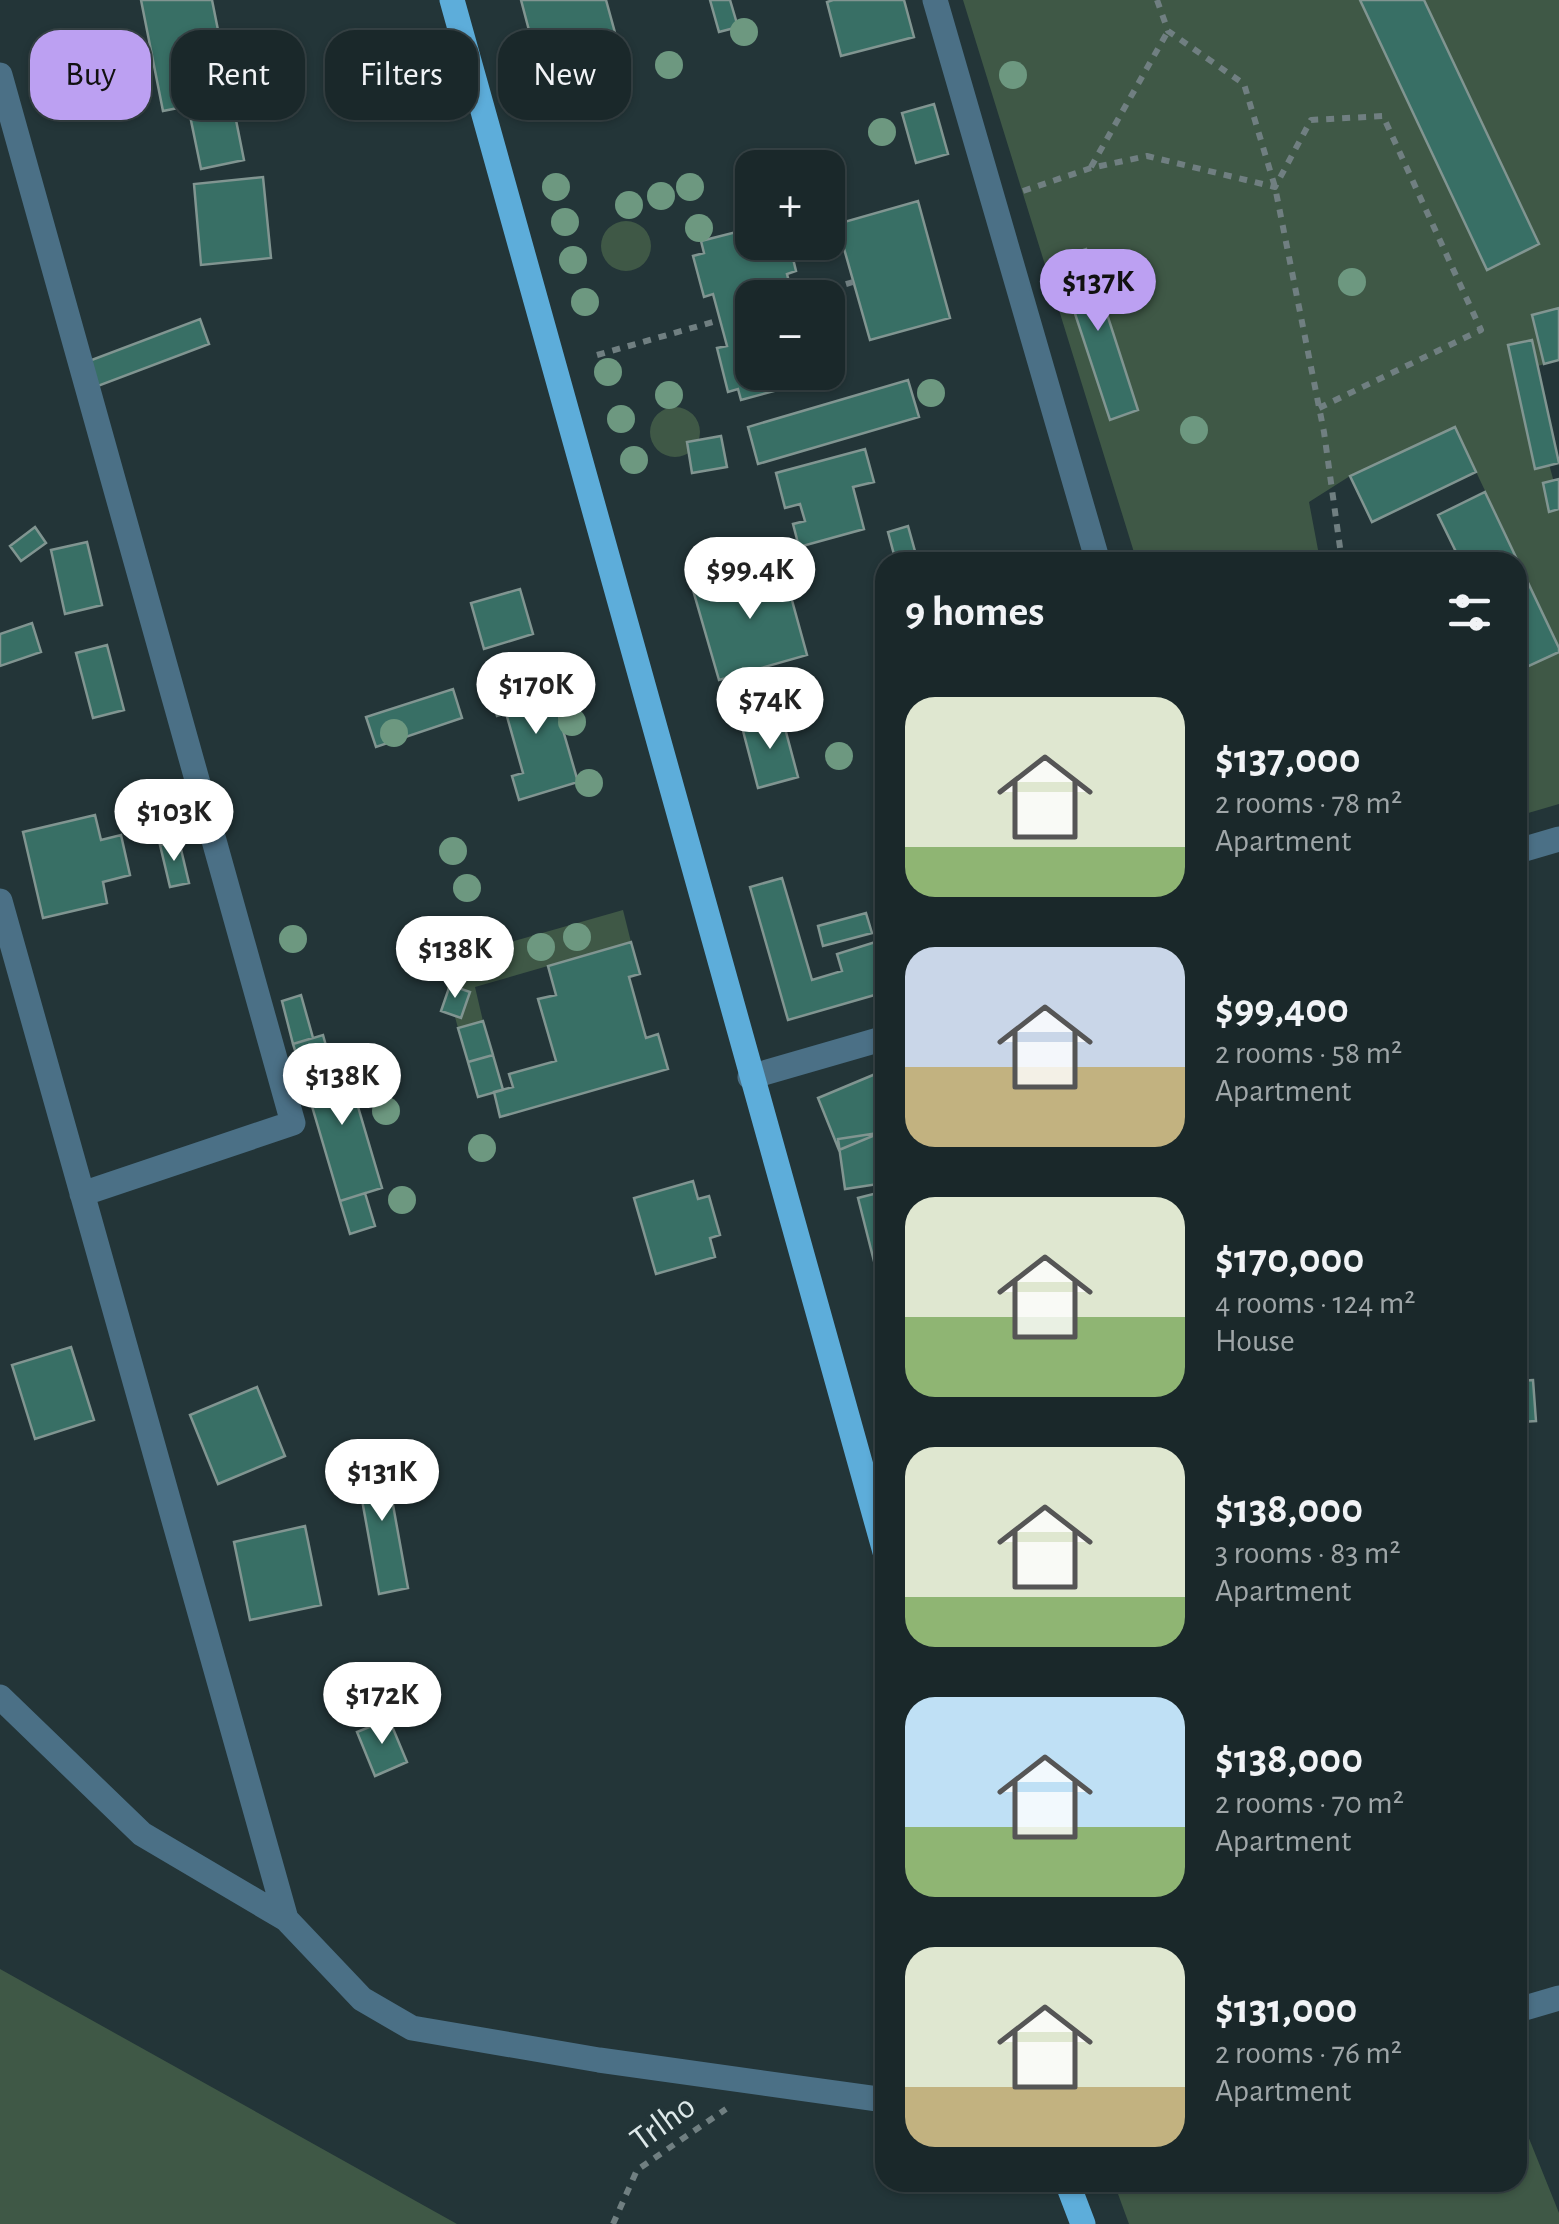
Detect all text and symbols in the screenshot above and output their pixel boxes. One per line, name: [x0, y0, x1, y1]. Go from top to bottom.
chip: Buy: [30, 30, 151, 120]
chip: Rent: [171, 30, 305, 120]
chip: Filters: [325, 30, 478, 120]
chip: New: [498, 30, 631, 120]
map controls: [735, 150, 845, 390]
button: +: [735, 150, 845, 260]
pin: $137K: [1028, 249, 1168, 334]
text: $137K: [1062, 265, 1134, 297]
button: −: [735, 280, 845, 390]
pin: $99.4K: [669, 537, 831, 622]
text: $99.4K: [706, 553, 794, 585]
icon: filters: [1442, 585, 1497, 640]
text: 9 homes: [905, 591, 1044, 633]
pin: $170K: [466, 652, 606, 737]
pin: $74K: [711, 667, 829, 752]
text: $170K: [498, 668, 574, 700]
text: $74K: [738, 683, 802, 715]
icon: home: [985, 737, 1105, 857]
text: $137,000: [1215, 738, 1361, 780]
pin: $103K: [104, 779, 244, 864]
text: 2 rooms · 78 m²: [1215, 787, 1402, 819]
text: $103K: [136, 795, 212, 827]
text: Apartment: [1215, 825, 1351, 857]
pin: $138K: [385, 916, 525, 1001]
text: $138K: [418, 932, 492, 964]
icon: home: [985, 987, 1105, 1107]
text: $99,400: [1215, 988, 1349, 1030]
text: 2 rooms · 58 m²: [1215, 1037, 1402, 1069]
pin: $138K: [272, 1043, 412, 1128]
text: $138K: [305, 1059, 379, 1091]
text: Apartment: [1215, 1075, 1351, 1107]
icon: home: [985, 1237, 1105, 1357]
text: $170,000: [1215, 1238, 1364, 1280]
text: 4 rooms · 124 m²: [1215, 1287, 1415, 1319]
text: House: [1215, 1325, 1295, 1357]
pin: $131K: [312, 1439, 452, 1524]
text: $131K: [347, 1455, 417, 1487]
icon: home: [985, 1487, 1105, 1607]
text: $138,000: [1215, 1488, 1363, 1530]
text: 3 rooms · 83 m²: [1215, 1537, 1401, 1569]
text: Apartment: [1215, 1575, 1351, 1607]
pin: $172K: [312, 1662, 452, 1747]
text: $172K: [345, 1678, 419, 1710]
icon: home: [985, 1737, 1105, 1857]
text: $138,000: [1215, 1738, 1363, 1780]
text: 2 rooms · 70 m²: [1215, 1787, 1404, 1819]
text: Apartment: [1215, 1825, 1351, 1857]
icon: home: [985, 1987, 1105, 2107]
text: $131,000: [1215, 1988, 1358, 2030]
text: 2 rooms · 76 m²: [1215, 2037, 1402, 2069]
text: Apartment: [1215, 2075, 1351, 2107]
street label: Trlho: [624, 2088, 702, 2158]

